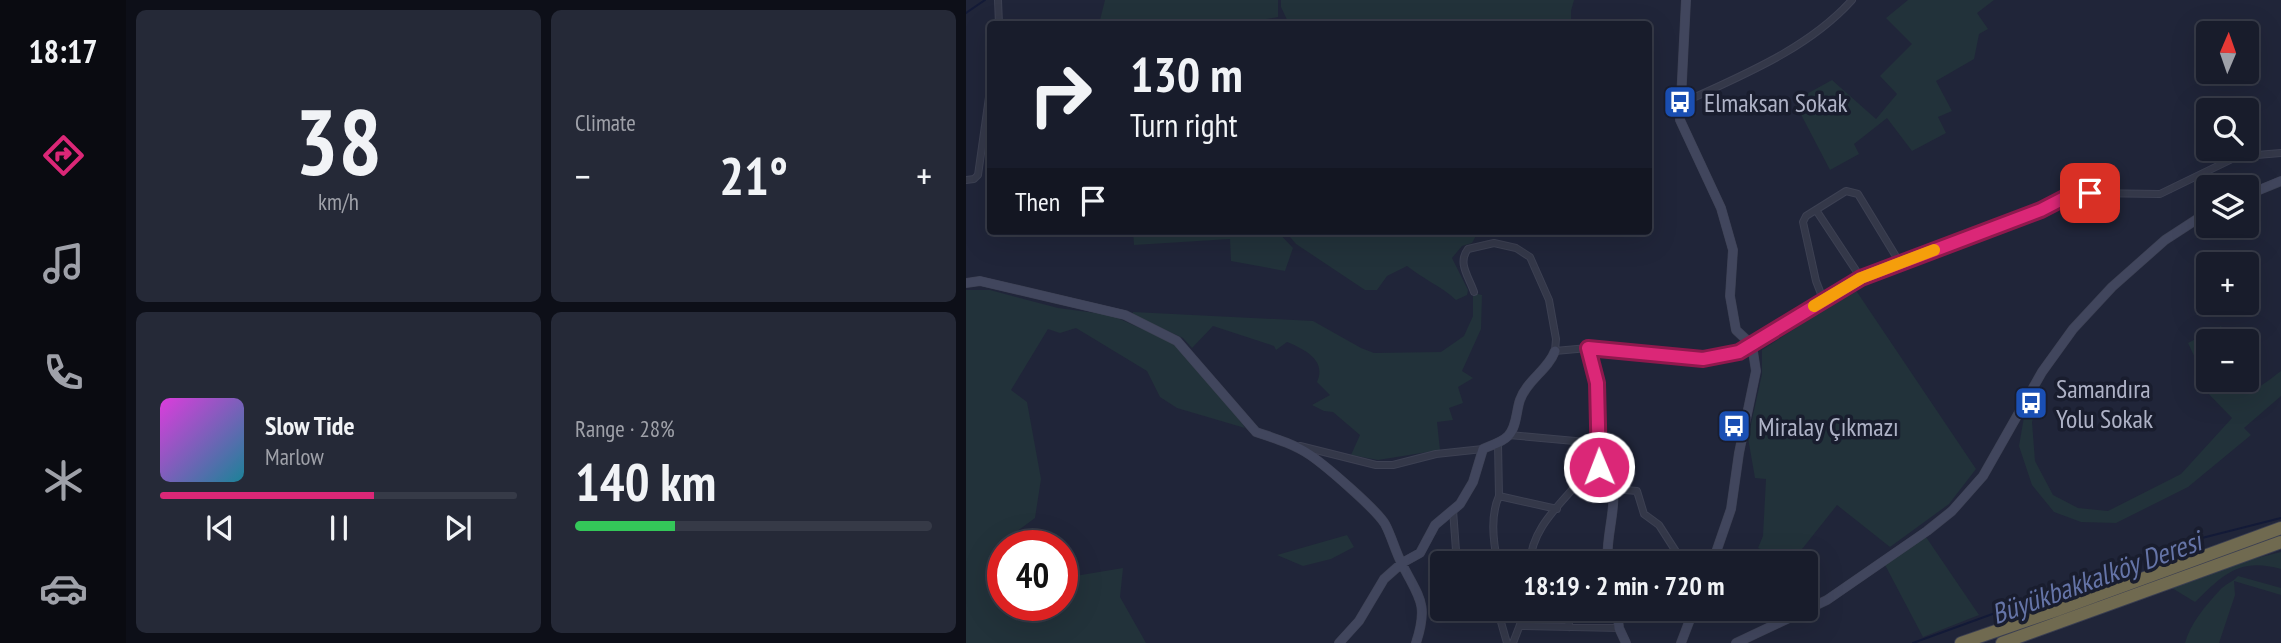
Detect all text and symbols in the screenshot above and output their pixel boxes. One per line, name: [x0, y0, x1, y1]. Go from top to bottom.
north arrow: [2196, 21, 2259, 84]
map controls: [2196, 21, 2259, 392]
text: 18:17: [28, 30, 98, 72]
text: 130 m: [1130, 42, 1243, 106]
icon: right: [1015, 49, 1106, 140]
text: 38: [295, 82, 382, 200]
bus stop icon: Elmaksan Sokak: [1661, 83, 1699, 121]
place label: Elmaksan Sokak: [1704, 86, 1848, 119]
button: search: [2196, 98, 2259, 161]
text: Turn right: [1130, 104, 1238, 146]
text: Climate: [575, 108, 636, 137]
icon: directions: [39, 131, 88, 180]
text: 21°: [719, 142, 788, 209]
text: −: [575, 151, 591, 200]
text: +: [916, 151, 932, 200]
pin: [2060, 163, 2120, 223]
icon: arrive: [2071, 174, 2109, 212]
button: layers: [2196, 175, 2259, 238]
icon: arrive: [1074, 182, 1112, 220]
text: Then: [1015, 185, 1060, 218]
text: km/h: [318, 187, 359, 216]
icon: music: [39, 239, 88, 288]
button: +: [2196, 252, 2259, 315]
button: −: [2196, 329, 2259, 392]
icon: phone: [39, 348, 88, 397]
place label: Samandıra Yolu Sokak: [2056, 372, 2153, 435]
bus stop icon: Samandıra Yolu Sokak: [2012, 384, 2050, 422]
bus stop icon: Miralay Çıkmazı: [1715, 407, 1753, 445]
text: Slow Tide: [265, 409, 355, 442]
place label: Miralay Çıkmazı: [1758, 410, 1899, 443]
text: Range · 28%: [575, 414, 675, 443]
position arrow: [1562, 430, 1636, 504]
text: Marlow: [265, 442, 324, 471]
text: 140 km: [575, 448, 716, 515]
icon: climate: [39, 456, 88, 505]
icon: previous: [201, 509, 239, 547]
icon: pause: [320, 509, 358, 547]
icon: next: [439, 509, 477, 547]
water label: Büyükbakkalköy Deresi: [1986, 521, 2210, 632]
speed limit sign: 40: [987, 530, 1078, 621]
icon: car: [39, 564, 88, 613]
text: 18:19 · 2 min · 720 m: [1524, 569, 1724, 602]

